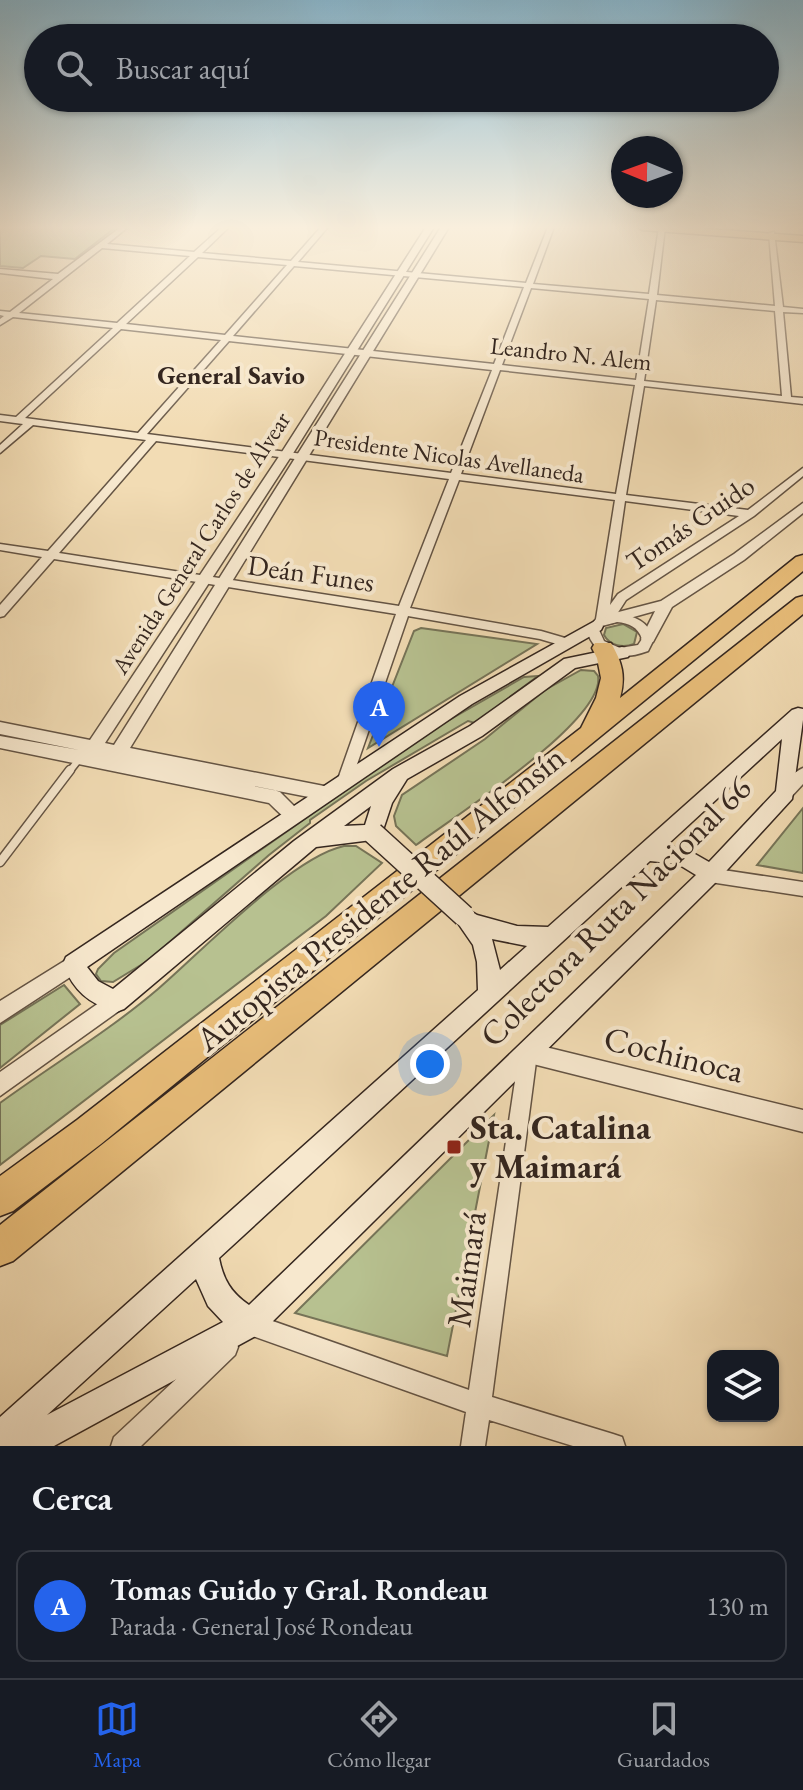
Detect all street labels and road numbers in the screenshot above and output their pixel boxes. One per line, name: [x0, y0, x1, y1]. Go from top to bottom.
street label: Leandro N. Alem: [489, 330, 654, 377]
street label: Avenida General Carlos de Alvear: [104, 406, 297, 681]
street label: Presidente Nicolas Avellaneda: [312, 421, 587, 490]
street label: Tomás Guido: [619, 467, 761, 579]
street label: Deán Funes: [245, 546, 377, 600]
street label: Autopista Presidente Raúl Alfonsín: [185, 735, 574, 1061]
street label: Colectora Ruta Nacional 66: [470, 766, 760, 1056]
street label: Cochinoca: [600, 1015, 749, 1093]
street label: Maimará: [436, 1208, 496, 1330]

